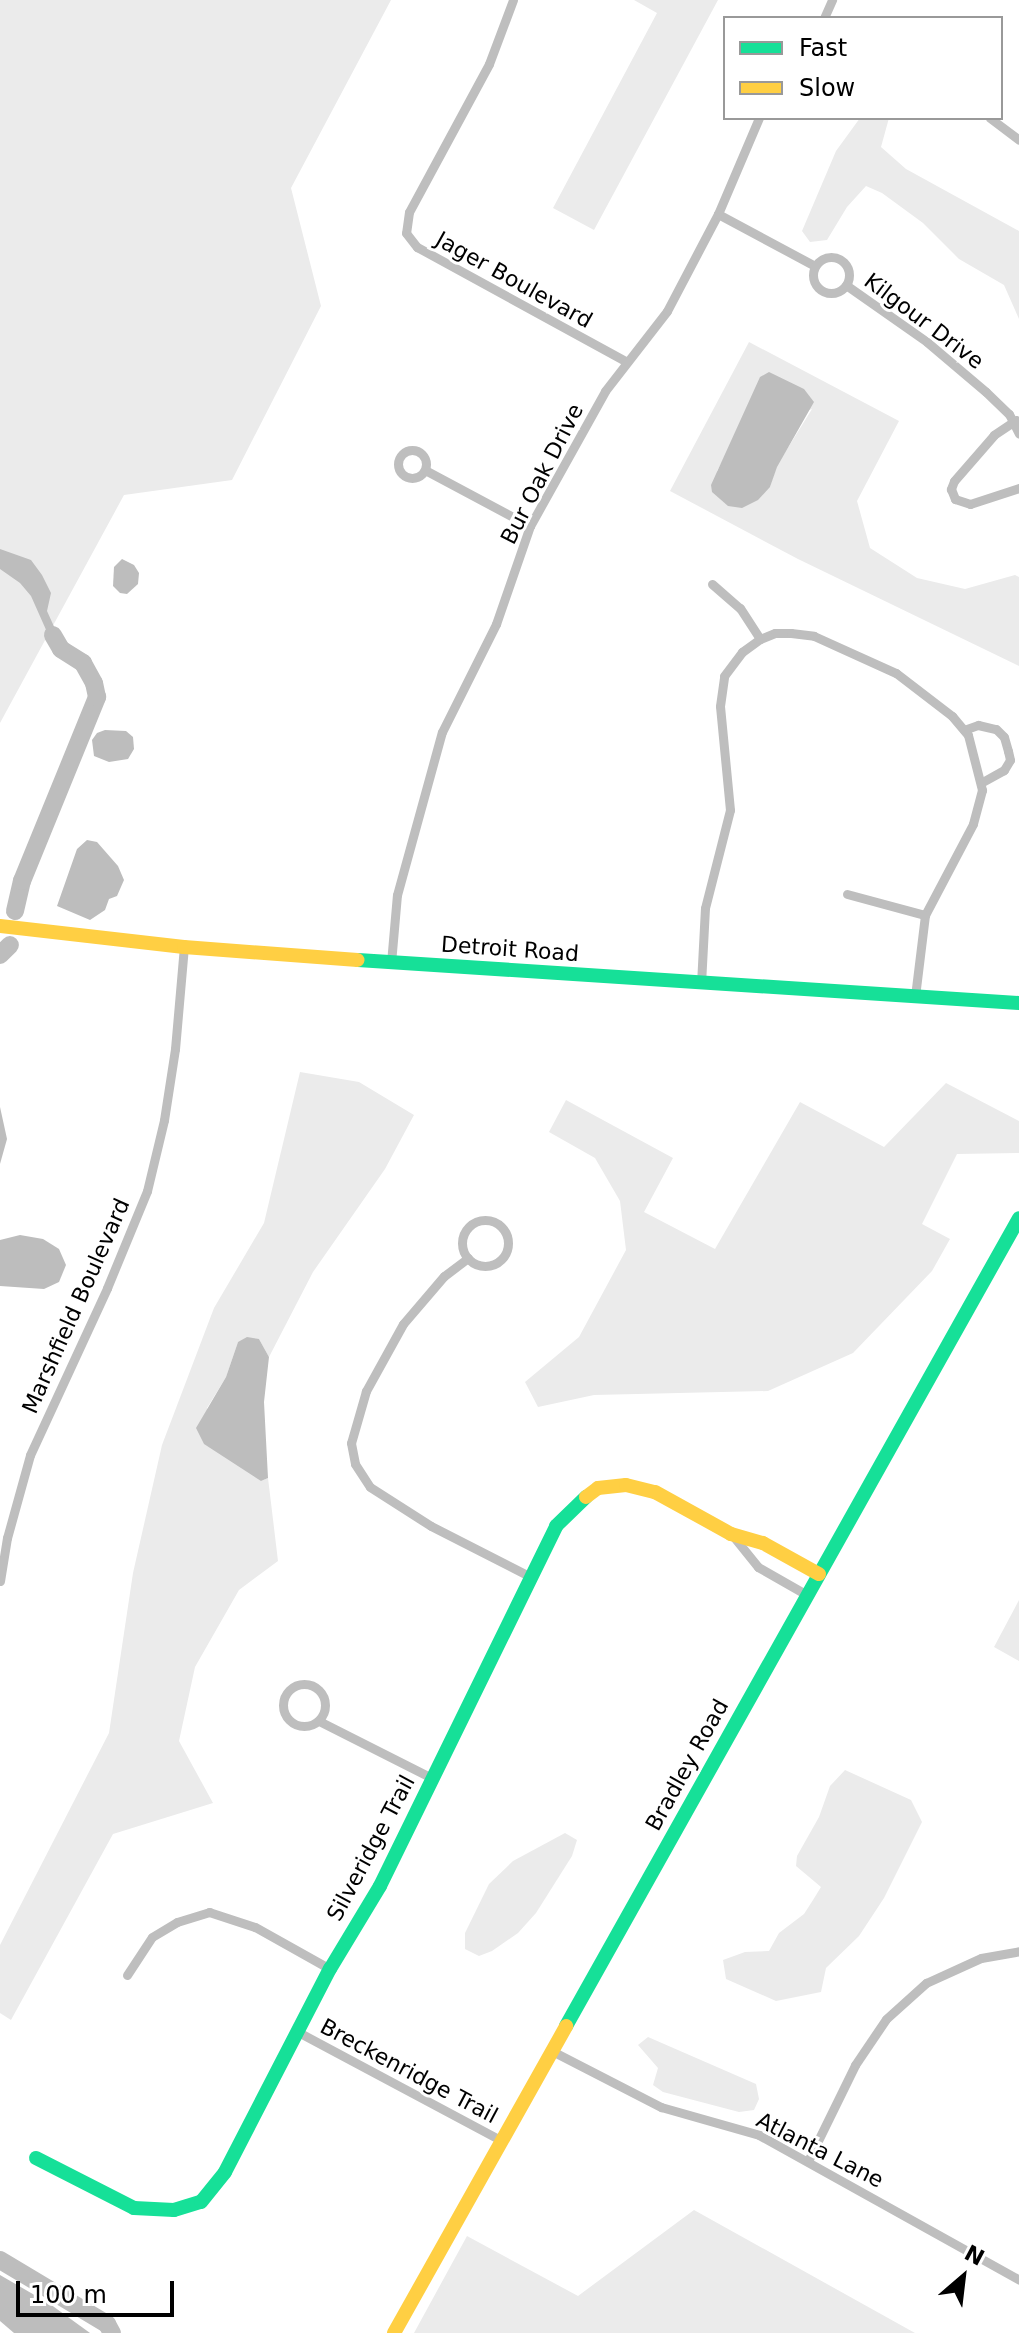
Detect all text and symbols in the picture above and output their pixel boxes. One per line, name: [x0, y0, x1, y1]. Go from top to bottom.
legend: [723, 16, 1003, 120]
text: Fast: [799, 34, 847, 62]
text: Slow: [799, 74, 855, 102]
street label: Jager Boulevard: [431, 226, 597, 334]
street label: Kilgour Drive: [859, 268, 989, 374]
street label: Bur Oak Drive: [495, 399, 589, 549]
street label: Detroit Road: [440, 931, 580, 967]
street label: Marshfield Boulevard: [17, 1194, 135, 1418]
street label: Bradley Road: [640, 1695, 734, 1835]
street label: Silveridge Trail: [321, 1771, 421, 1925]
street label: Breckenridge Trail: [316, 2013, 502, 2129]
street label: Atlanta Lane: [752, 2107, 888, 2193]
north arrow: [923, 2237, 1003, 2317]
text: N: [960, 2240, 988, 2271]
scale bar: [20, 2265, 178, 2315]
text: 100 m: [30, 2281, 107, 2309]

